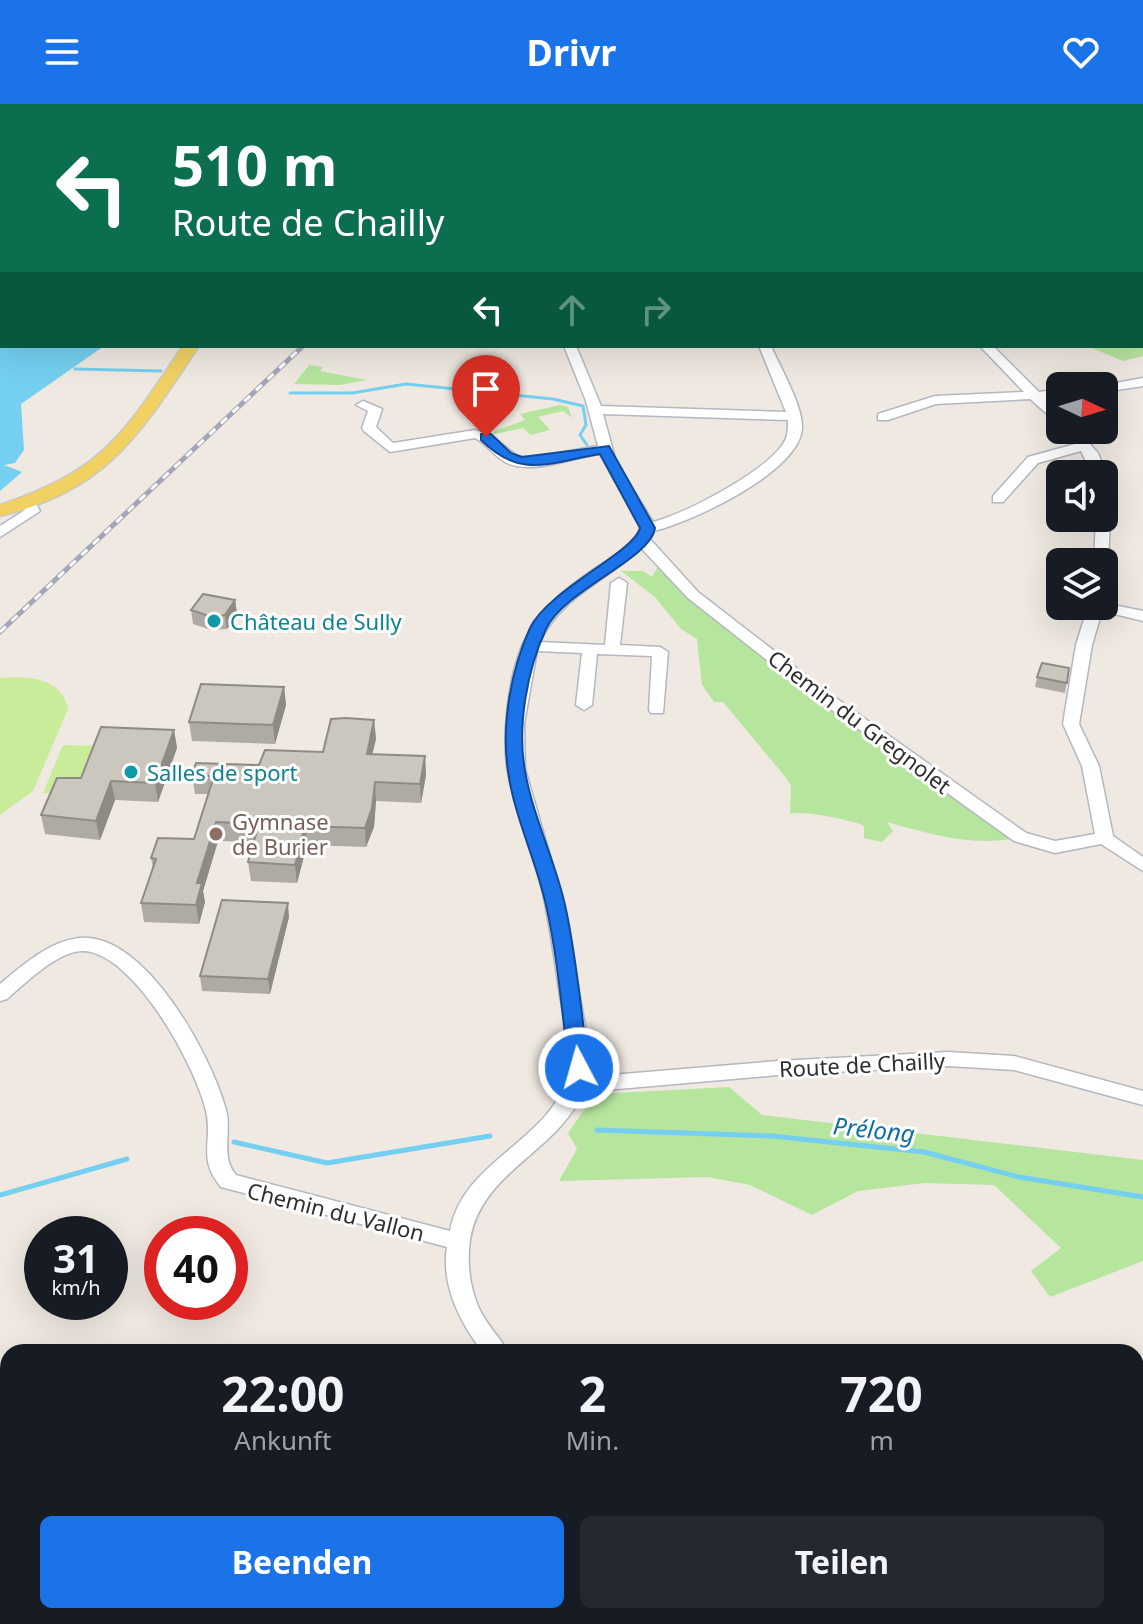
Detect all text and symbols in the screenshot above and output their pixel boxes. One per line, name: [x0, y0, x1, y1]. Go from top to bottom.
text: Drivr: [527, 28, 616, 77]
icon: menu: [40, 30, 84, 74]
icon: heart: [1059, 30, 1103, 74]
text: 510 m: [172, 126, 337, 202]
icon: left: [40, 136, 144, 240]
text: Route de Chailly: [172, 198, 444, 247]
icon: left: [466, 288, 510, 332]
icon: ahead: [550, 288, 594, 332]
icon: right: [634, 288, 678, 332]
pin: [452, 355, 520, 437]
icon: arrive: [464, 367, 508, 411]
north arrow: [1046, 372, 1118, 444]
map controls: [1046, 372, 1118, 620]
button: sound: [1046, 460, 1118, 532]
button: layers: [1046, 548, 1118, 620]
place label: Château de Sully: [230, 606, 403, 636]
marker: Château de Sully: [205, 612, 223, 630]
street label: Chemin du Gregnolet: [762, 642, 958, 800]
place label: Salles de sport: [147, 757, 298, 787]
marker: Salles de sport: [122, 763, 140, 781]
place label: Gymnase de Burier: [232, 806, 329, 861]
marker: Gymnase de Burier: [207, 825, 225, 843]
position arrow: [537, 1026, 621, 1110]
street label: Route de Chailly: [778, 1045, 947, 1083]
water label: Prélong: [831, 1108, 917, 1150]
street label: Chemin du Vallon: [244, 1174, 428, 1248]
speed limit sign: 40: [144, 1216, 248, 1320]
text: 31: [53, 1230, 99, 1285]
text: km/h: [51, 1274, 101, 1301]
text: 22:00: [221, 1361, 345, 1426]
text: 2: [579, 1361, 606, 1426]
text: 720: [840, 1361, 923, 1426]
text: Ankunft: [234, 1422, 331, 1458]
text: Min.: [566, 1422, 619, 1458]
text: m: [869, 1422, 894, 1458]
button: Beenden: [40, 1516, 564, 1608]
button: Teilen: [580, 1516, 1104, 1608]

